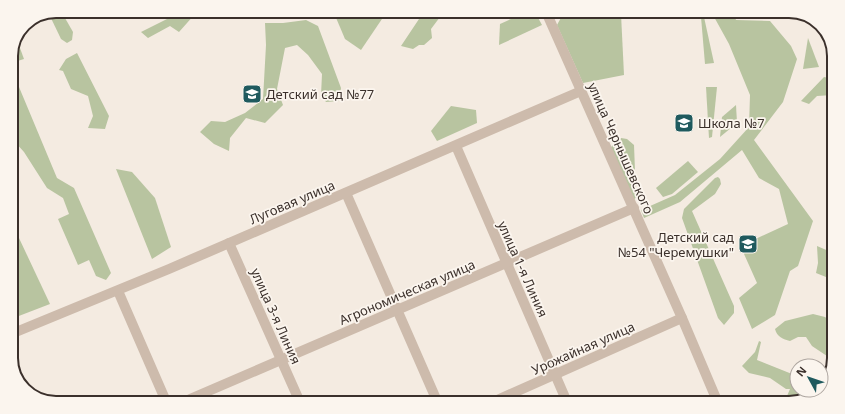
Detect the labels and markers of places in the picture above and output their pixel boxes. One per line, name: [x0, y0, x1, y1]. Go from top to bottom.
school or university icon: Детский сад №77: [241, 83, 263, 105]
place label: Детский сад №77: [266, 85, 374, 103]
school or university icon: Школа №7: [673, 112, 695, 134]
place label: Школа №7: [698, 114, 765, 132]
place label: Детский сад №54 "Черемушки": [618, 228, 734, 261]
school or university icon: Детский сад №54 "Черемушки": [737, 233, 759, 255]

